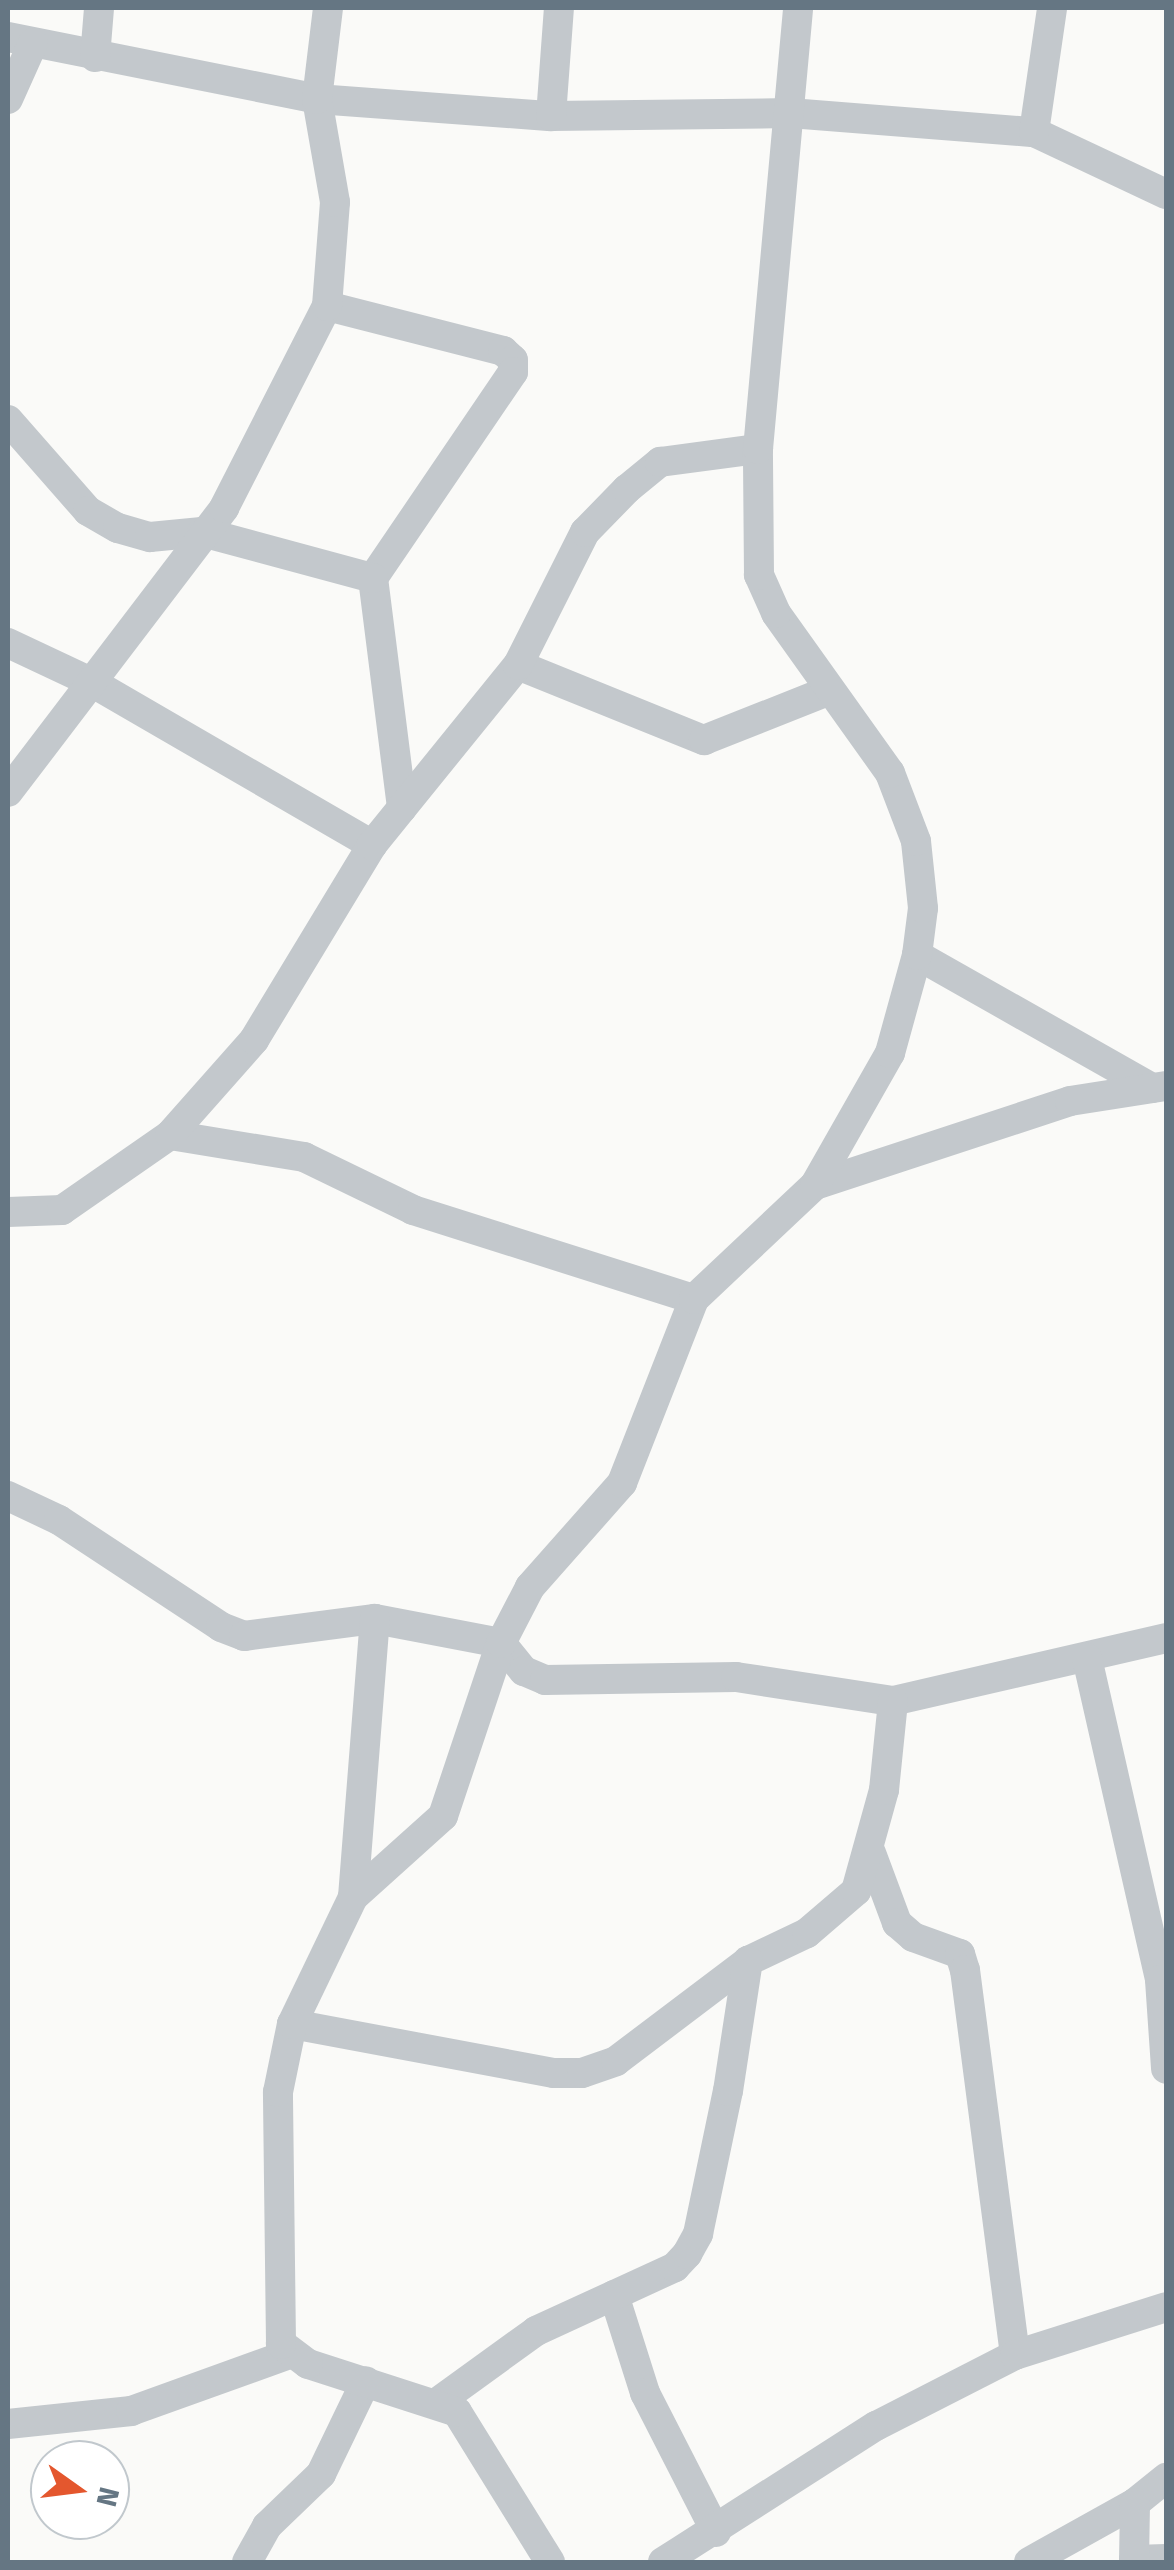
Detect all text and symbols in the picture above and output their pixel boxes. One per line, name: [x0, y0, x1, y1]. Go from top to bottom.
north arrow: [30, 2440, 130, 2540]
text: N: [89, 2484, 126, 2510]

